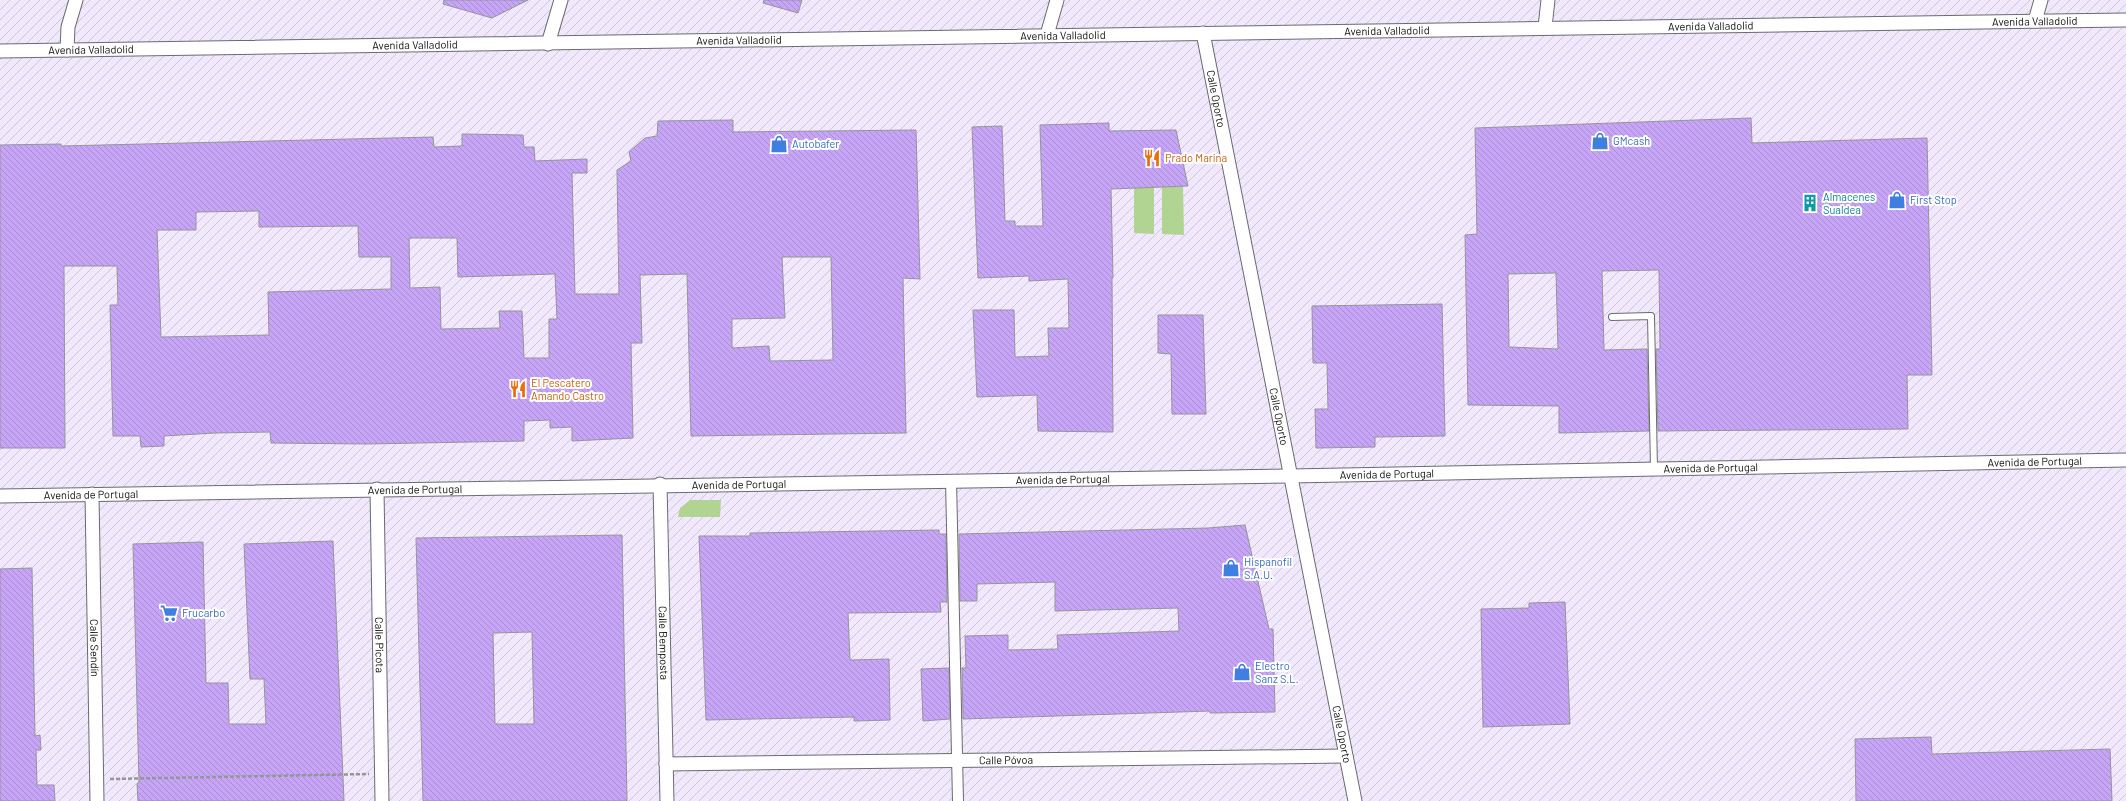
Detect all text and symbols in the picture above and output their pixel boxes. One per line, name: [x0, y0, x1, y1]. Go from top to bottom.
street label: Avenida Valladolid: [1992, 14, 2078, 28]
street label: Avenida Valladolid: [1668, 18, 1754, 33]
street label: Avenida Valladolid: [1344, 23, 1430, 37]
street label: Avenida Valladolid: [1020, 28, 1106, 42]
street label: Avenida Valladolid: [696, 33, 782, 47]
street label: Avenida Valladolid: [372, 37, 458, 52]
street label: Avenida Valladolid: [48, 42, 134, 56]
street label: Calle Oporto: [1204, 69, 1229, 128]
shop icon: GMcash: [1590, 131, 1610, 151]
shop icon: Autobafer: [769, 134, 789, 154]
place label: GMcash: [1613, 134, 1650, 147]
place label: Autobafer: [792, 137, 839, 150]
restaurant icon: Prado Marina: [1142, 148, 1162, 168]
place label: Prado Marina: [1165, 151, 1227, 164]
place label: Almacenes Sualdea: [1823, 190, 1875, 216]
shop icon: First Stop: [1887, 190, 1907, 210]
building icon: Almacenes Sualdea: [1800, 193, 1820, 213]
place label: First Stop: [1910, 193, 1957, 206]
place label: El Pescatero Amando Castro: [531, 376, 604, 402]
restaurant icon: El Pescatero Amando Castro: [508, 379, 528, 399]
street label: Calle Oporto: [1267, 387, 1291, 446]
street label: Avenida de Portugal: [1987, 454, 2082, 469]
street label: Avenida de Portugal: [1663, 460, 1758, 475]
street label: Avenida de Portugal: [1339, 466, 1434, 481]
street label: Avenida de Portugal: [1016, 472, 1110, 486]
street label: Avenida de Portugal: [692, 477, 786, 491]
street label: Avenida de Portugal: [368, 482, 462, 496]
street label: Avenida de Portugal: [44, 487, 138, 501]
place label: Hispanofil S.A.U.: [1244, 555, 1292, 581]
shop icon: Hispanofil S.A.U.: [1221, 558, 1241, 578]
supermarket icon: Frucarbo: [159, 603, 179, 623]
place label: Frucarbo: [182, 606, 225, 619]
street label: Calle Bemposta: [657, 606, 671, 680]
street label: Calle Picota: [373, 617, 387, 673]
street label: Calle Sendín: [88, 619, 102, 677]
place label: Electro Sanz S.L.: [1255, 659, 1299, 685]
shop icon: Electro Sanz S.L.: [1232, 662, 1252, 682]
street label: Calle Oporto: [1330, 704, 1354, 764]
street label: Calle Póvoa: [979, 753, 1033, 766]

